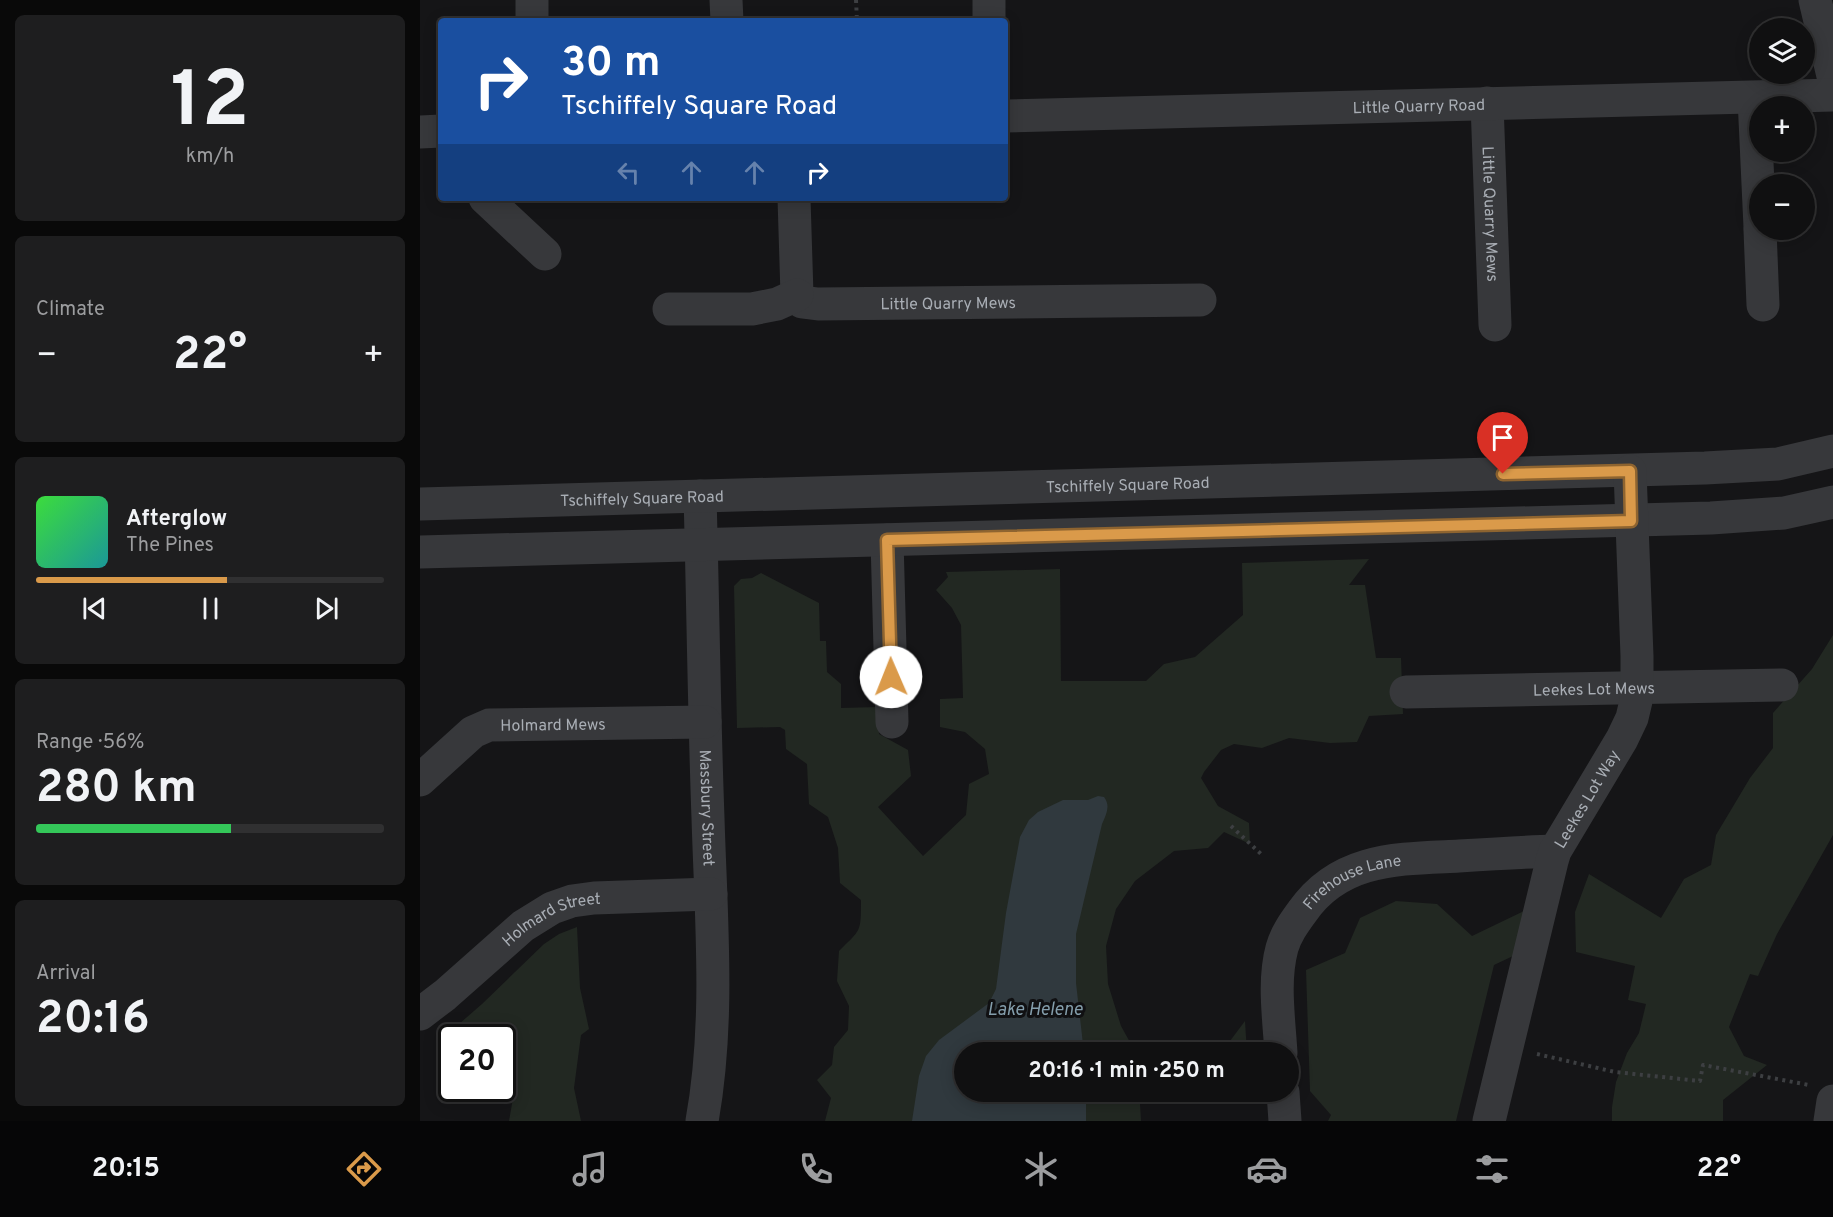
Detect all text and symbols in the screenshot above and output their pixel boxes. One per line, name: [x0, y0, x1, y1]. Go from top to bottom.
map controls: [1749, 18, 1815, 240]
button: layers: [1749, 18, 1815, 84]
text: 30 m: [561, 38, 660, 91]
icon: right: [462, 42, 540, 120]
text: 12: [171, 55, 249, 154]
text: Tschiffely Square Road: [561, 90, 837, 124]
street label: Little Quarry Road: [1352, 96, 1485, 119]
button: +: [1749, 96, 1815, 162]
text: km/h: [186, 144, 234, 170]
street label: Little Quarry Mews: [1477, 146, 1501, 282]
icon: left: [612, 156, 645, 189]
icon: ahead: [675, 156, 708, 189]
icon: ahead: [738, 156, 771, 189]
icon: right: [801, 156, 834, 189]
button: −: [1749, 174, 1815, 240]
street label: Little Quarry Mews: [880, 294, 1016, 315]
text: Climate: [36, 297, 105, 323]
text: 22°: [173, 328, 247, 385]
text: −: [36, 336, 57, 378]
text: +: [363, 336, 384, 378]
pin: [1477, 412, 1528, 474]
icon: arrive: [1486, 421, 1519, 454]
street label: Tschiffely Square Road: [1046, 474, 1210, 498]
street label: Tschiffely Square Road: [560, 487, 724, 512]
text: Afterglow: [126, 506, 227, 533]
text: The Pines: [126, 533, 214, 559]
icon: previous: [78, 592, 111, 625]
icon: pause: [194, 592, 227, 625]
icon: next: [310, 592, 343, 625]
position arrow: [859, 645, 923, 709]
street label: Leekes Lot Mews: [1533, 679, 1655, 702]
street label: Holmard Mews: [500, 715, 606, 737]
text: Range · 56%: [36, 730, 145, 756]
street label: Leekes Lot Way: [1551, 747, 1625, 853]
street label: Massbury Street: [694, 749, 718, 867]
text: 280 km: [36, 761, 197, 818]
street label: Firehouse Lane: [1299, 852, 1403, 915]
street label: Holmard Street: [499, 890, 601, 952]
text: Arrival: [36, 961, 96, 987]
text: 20:16: [36, 992, 150, 1049]
water label: Lake Helene: [987, 999, 1083, 1022]
speed limit sign: 20: [438, 1024, 516, 1102]
text: 20:16 · 1 min · 250 m: [1028, 1058, 1225, 1085]
icon: directions: [343, 1148, 385, 1190]
icon: music: [569, 1148, 611, 1190]
icon: phone: [795, 1148, 837, 1190]
icon: climate: [1020, 1148, 1062, 1190]
icon: car: [1246, 1148, 1288, 1190]
icon: filters: [1471, 1148, 1513, 1190]
text: 20:15: [92, 1152, 160, 1186]
text: 22°: [1697, 1152, 1741, 1186]

